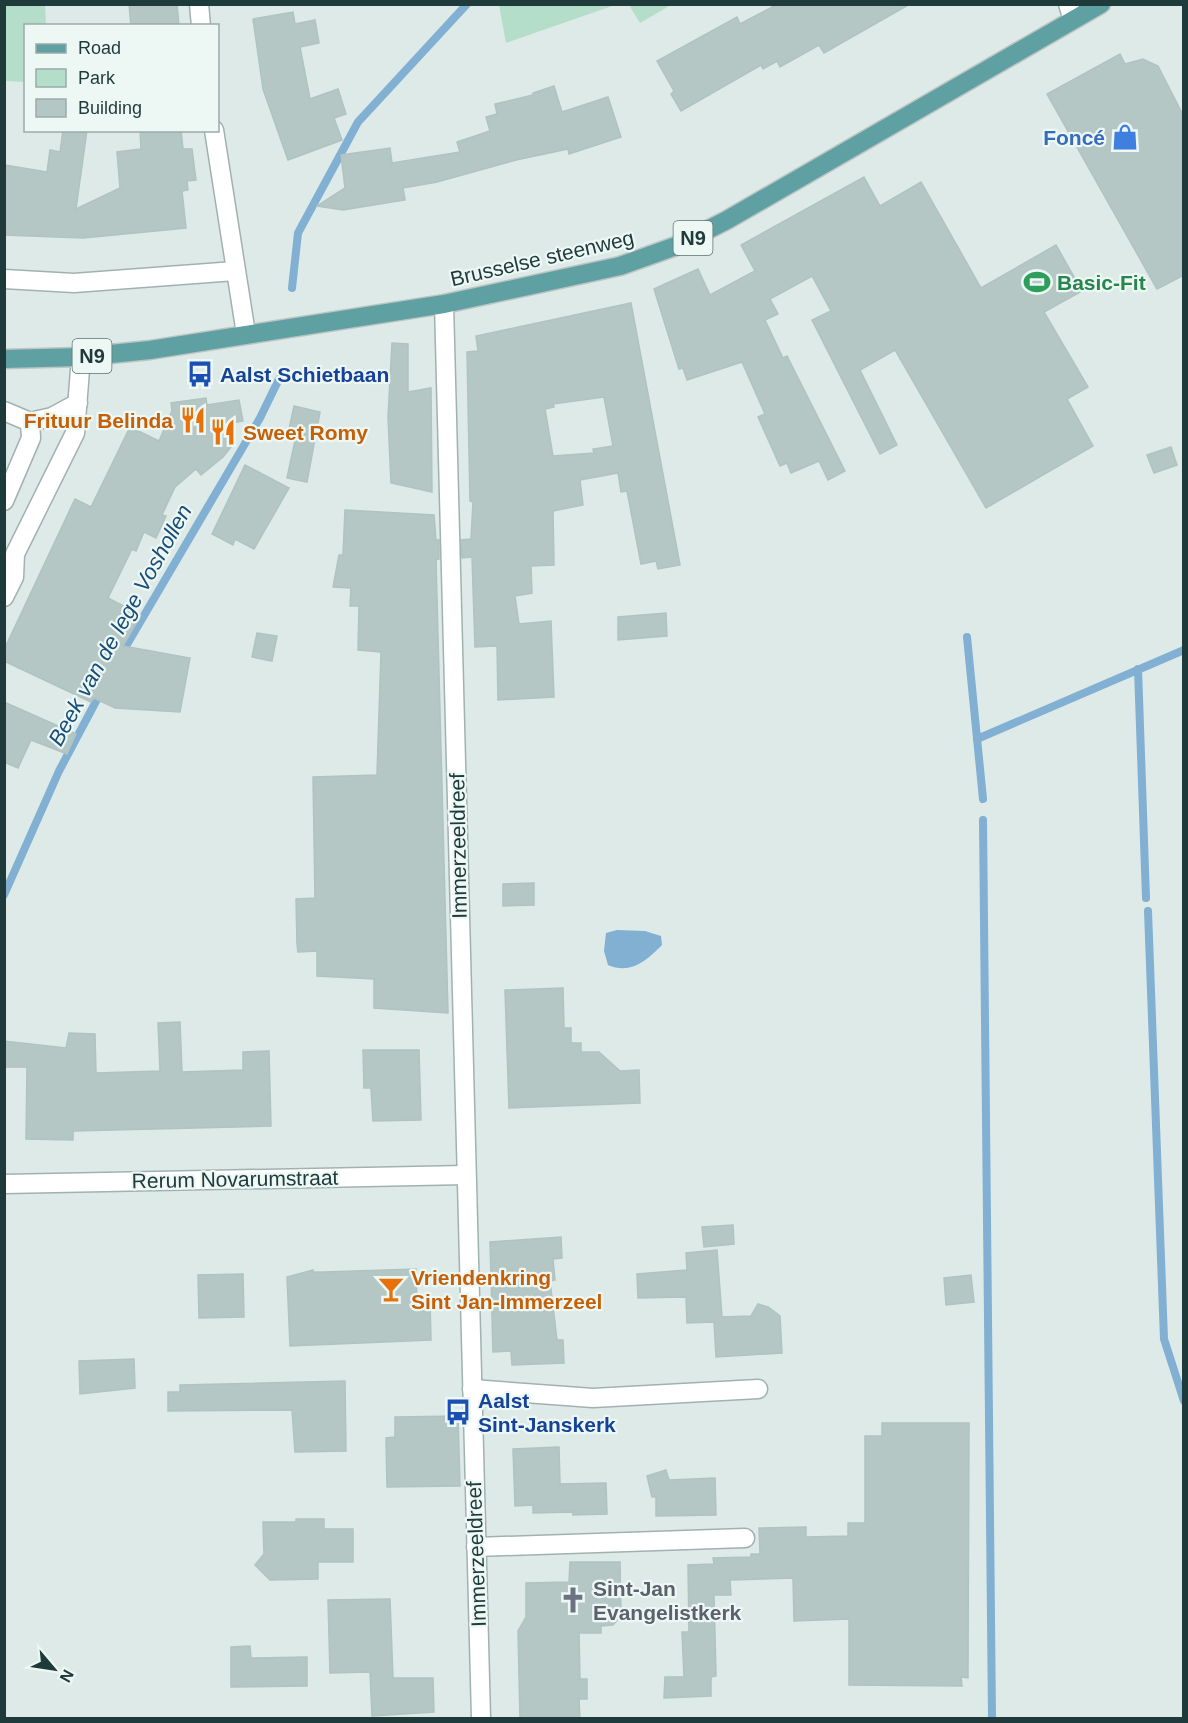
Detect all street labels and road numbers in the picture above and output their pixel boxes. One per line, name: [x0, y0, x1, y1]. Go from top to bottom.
road number: N9: [674, 221, 712, 255]
street label: Brusselse steenweg: [448, 226, 636, 290]
road number: N9: [72, 339, 112, 373]
street label: Immerzeeldreef: [445, 773, 471, 919]
street label: Rerum Novarumstraat: [132, 1166, 339, 1192]
street label: Immerzeeldreef: [462, 1481, 490, 1627]

